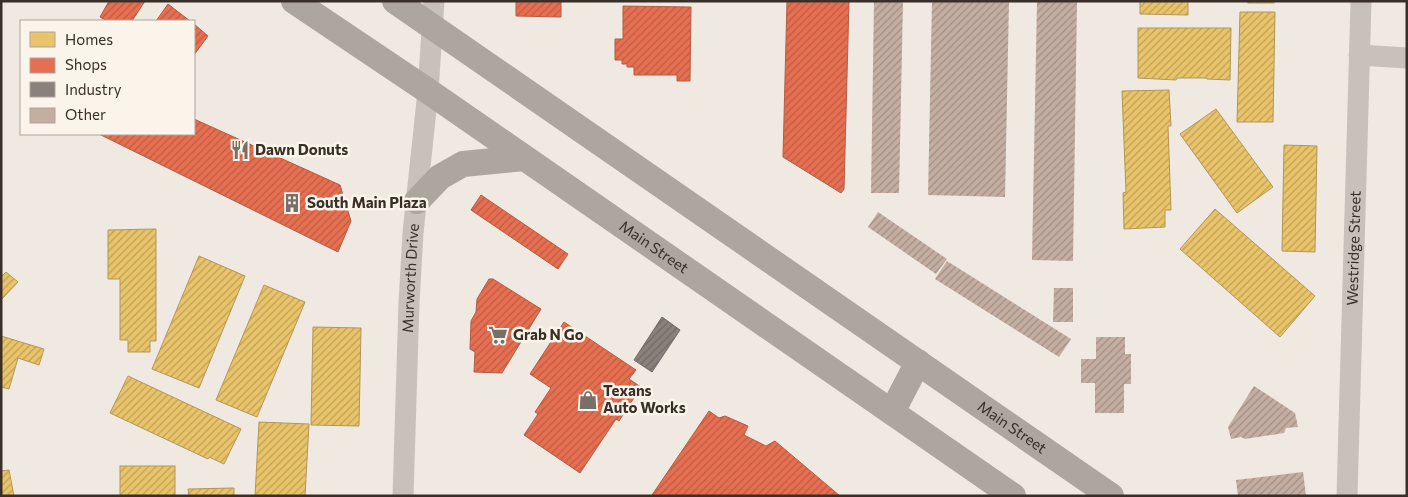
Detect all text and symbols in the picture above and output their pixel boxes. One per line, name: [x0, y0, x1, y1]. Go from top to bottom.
legend: [20, 20, 195, 135]
text: Homes: [65, 30, 113, 48]
text: Shops: [65, 55, 107, 73]
text: Industry: [65, 80, 122, 98]
text: Other: [65, 105, 106, 123]
restaurant icon: Dawn Donuts: [229, 139, 251, 161]
place label: Dawn Donuts: [255, 140, 348, 158]
street label: Westridge Street: [1342, 190, 1364, 306]
building icon: South Main Plaza: [281, 192, 303, 214]
place label: South Main Plaza: [307, 193, 427, 211]
street label: Main Street: [616, 216, 692, 277]
street label: Murworth Drive: [398, 222, 422, 333]
supermarket icon: Grab N Go: [487, 324, 509, 346]
place label: Grab N Go: [513, 325, 584, 343]
place label: Texans Auto Works: [603, 381, 686, 416]
shop icon: Texans Auto Works: [577, 389, 599, 411]
street label: Main Street: [975, 397, 1050, 457]

